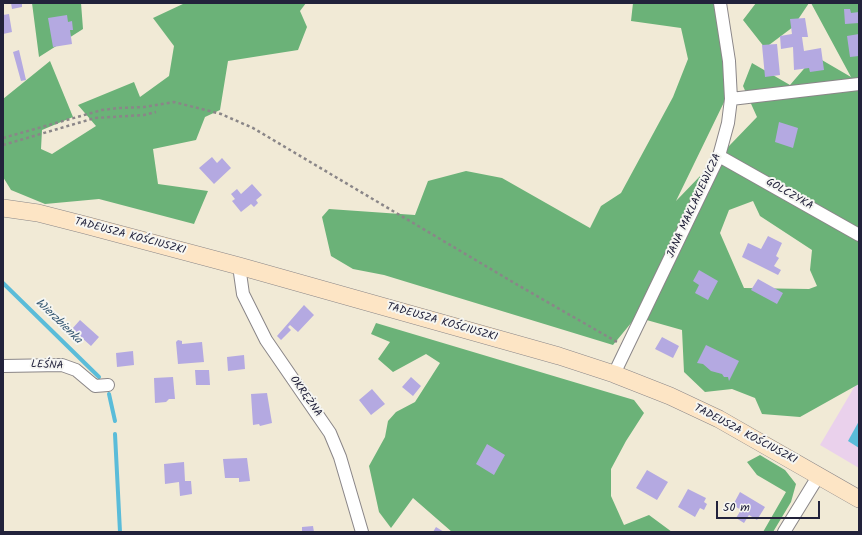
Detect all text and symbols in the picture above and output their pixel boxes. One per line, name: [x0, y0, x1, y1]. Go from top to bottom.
street label: JANA MAKLAKIEWICZA: [665, 152, 725, 260]
street label: GOLCZYKA: [763, 176, 815, 214]
street label: TADEUSZA KOŚCIUSZKI: [73, 216, 187, 258]
water label: Wierzbienka: [32, 296, 84, 348]
street label: TADEUSZA KOŚCIUSZKI: [385, 301, 499, 345]
street label: LEŚNA: [30, 359, 64, 373]
street label: OKRĘŻNA: [286, 374, 324, 420]
street label: TADEUSZA KOŚCIUSZKI: [691, 402, 799, 468]
scale bar: [718, 493, 822, 519]
text: 50 m: [723, 498, 750, 517]

